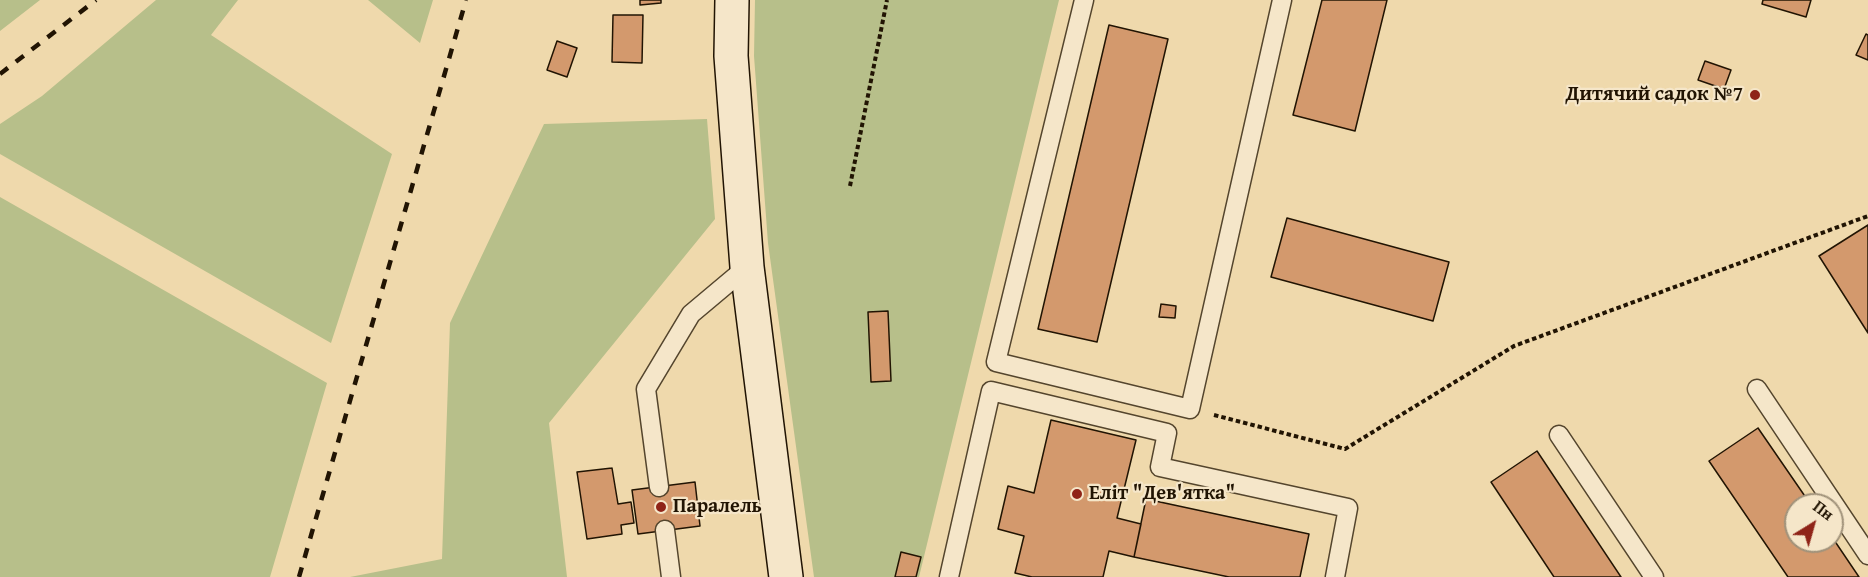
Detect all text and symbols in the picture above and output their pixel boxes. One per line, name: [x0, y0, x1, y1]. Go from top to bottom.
place label: Дитячий садок №7: [1566, 83, 1743, 107]
marker: Дитячий садок №7: [1748, 88, 1762, 102]
place label: Еліт "Дев'ятка": [1089, 482, 1235, 506]
marker: Еліт "Дев'ятка": [1070, 487, 1084, 501]
north arrow: [1784, 493, 1844, 553]
text: Пн: [1808, 494, 1839, 526]
place label: Паралель: [673, 495, 762, 519]
marker: Паралель: [654, 500, 668, 514]

